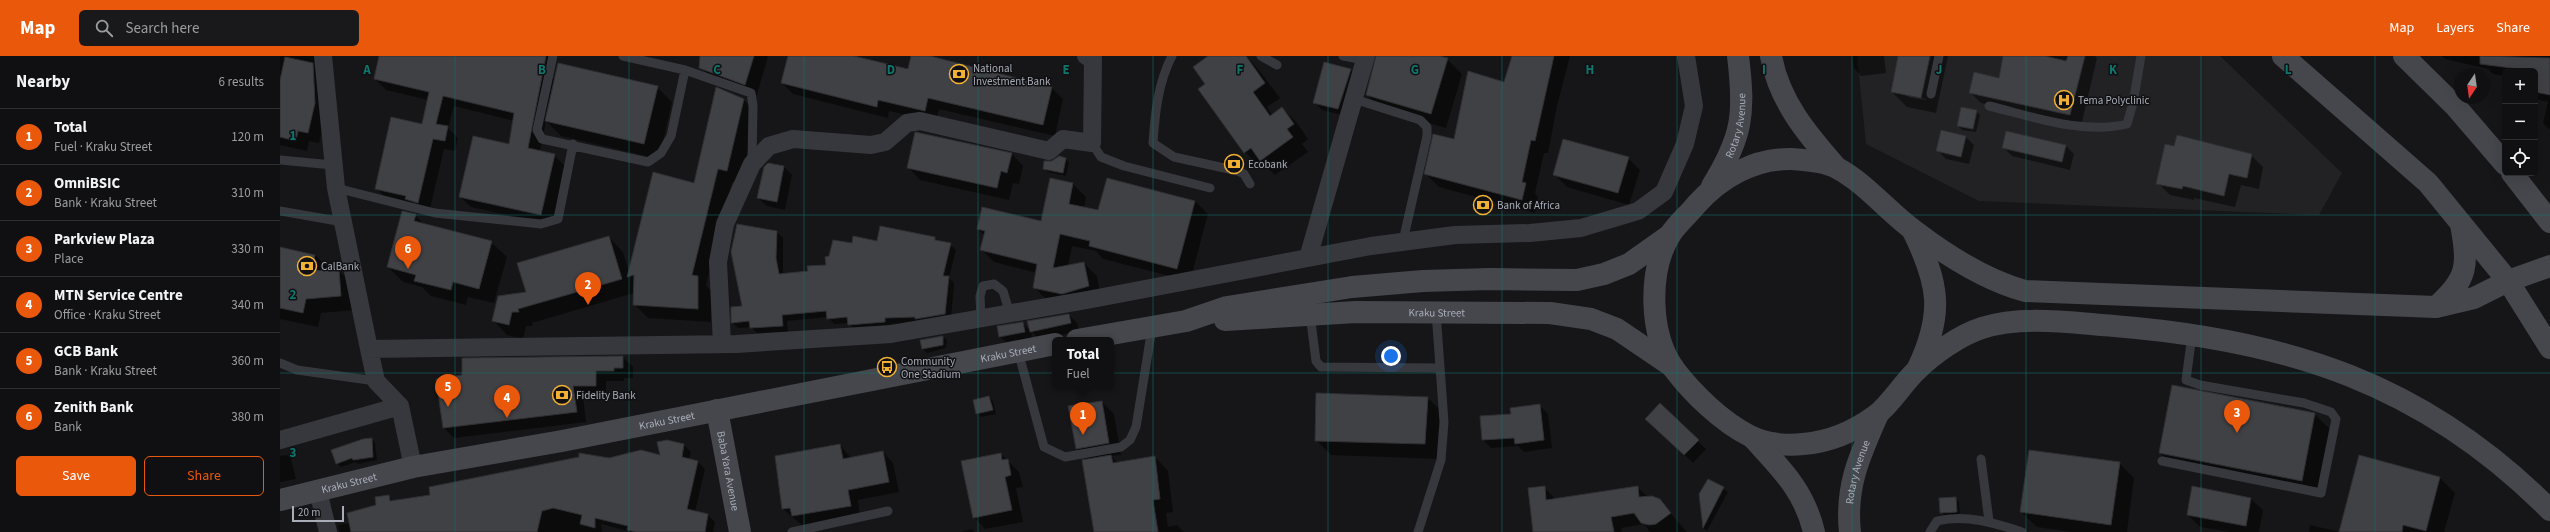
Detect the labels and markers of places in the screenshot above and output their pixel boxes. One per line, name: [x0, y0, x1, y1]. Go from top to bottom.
place label: National Investment Bank: [973, 61, 1051, 89]
bank icon: National Investment Bank: [948, 63, 970, 85]
hospital icon: Tema Polyclinic: [2053, 89, 2075, 111]
place label: Tema Polyclinic: [2078, 93, 2150, 108]
bank icon: Ecobank: [1223, 153, 1245, 175]
place label: Ecobank: [1248, 157, 1288, 172]
bank icon: Bank of Africa: [1472, 194, 1494, 216]
place label: Bank of Africa: [1497, 198, 1560, 213]
pin: 6: [395, 236, 421, 269]
bank icon: CalBank: [296, 255, 318, 277]
place label: CalBank: [321, 259, 360, 274]
pin: 2: [575, 272, 601, 305]
place label: Community One Stadium: [901, 354, 961, 382]
bus stop icon: Community One Stadium: [876, 356, 898, 378]
pin: 5: [435, 374, 461, 407]
bank icon: Fidelity Bank: [551, 384, 573, 406]
pin: 4: [494, 385, 520, 418]
place label: Fidelity Bank: [576, 388, 636, 403]
pin: 3: [2224, 400, 2250, 433]
pin: 1: [1070, 402, 1096, 435]

